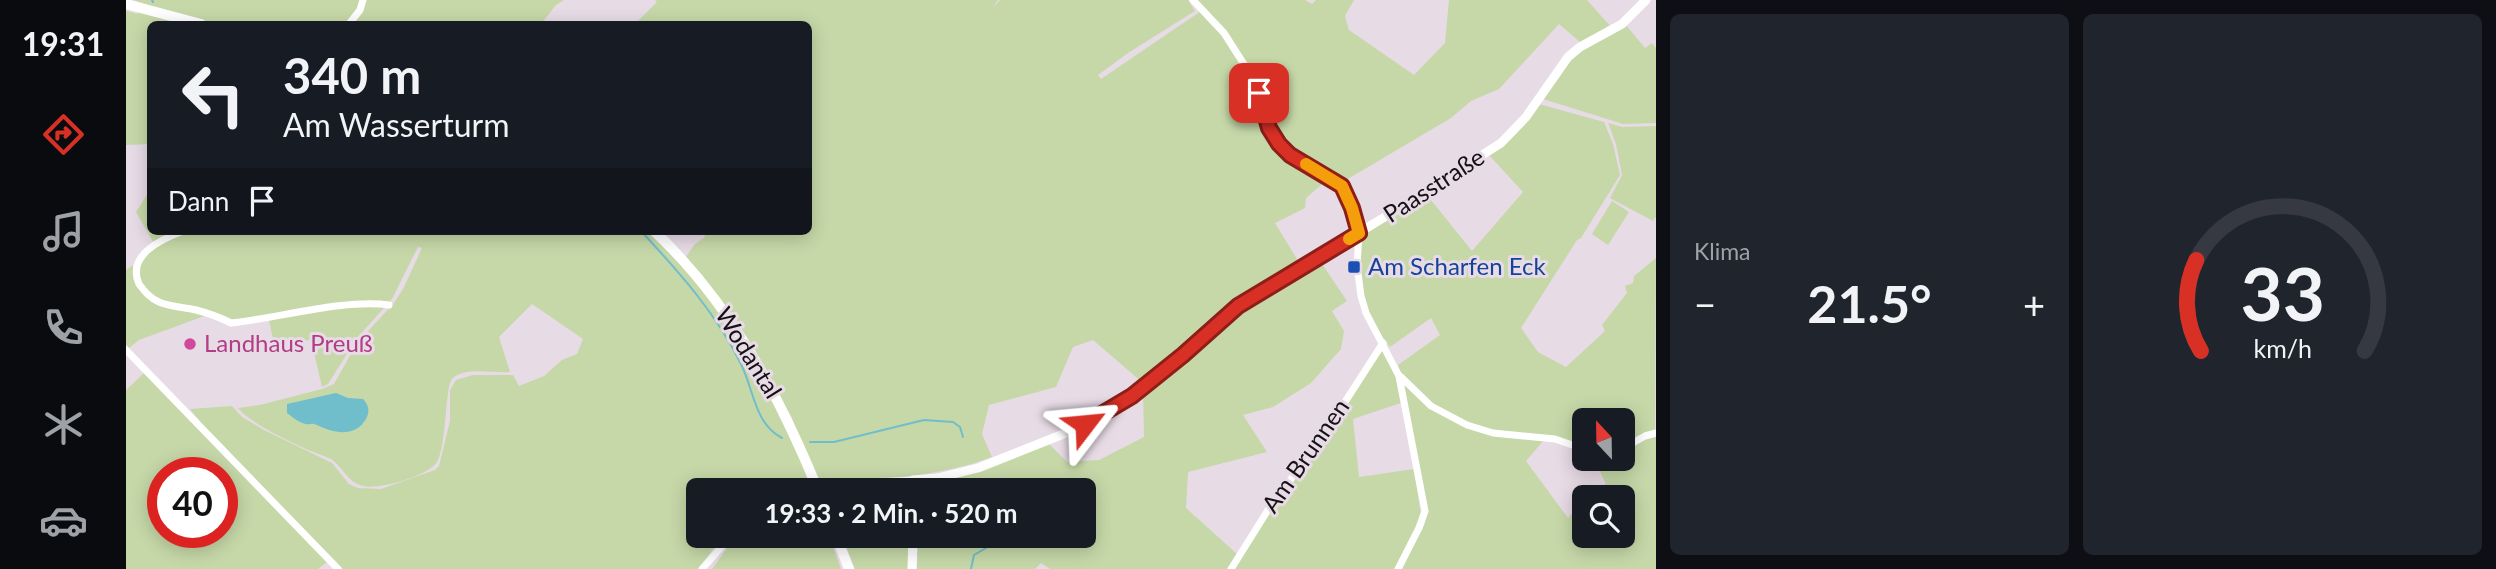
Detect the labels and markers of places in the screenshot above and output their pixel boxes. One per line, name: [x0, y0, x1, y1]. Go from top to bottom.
pin: [1229, 63, 1289, 123]
place label: Am Scharfen Eck: [1368, 251, 1547, 280]
marker: Am Scharfen Eck: [1346, 259, 1362, 275]
place label: Landhaus Preuß: [204, 328, 373, 357]
marker: Landhaus Preuß: [182, 336, 198, 352]

